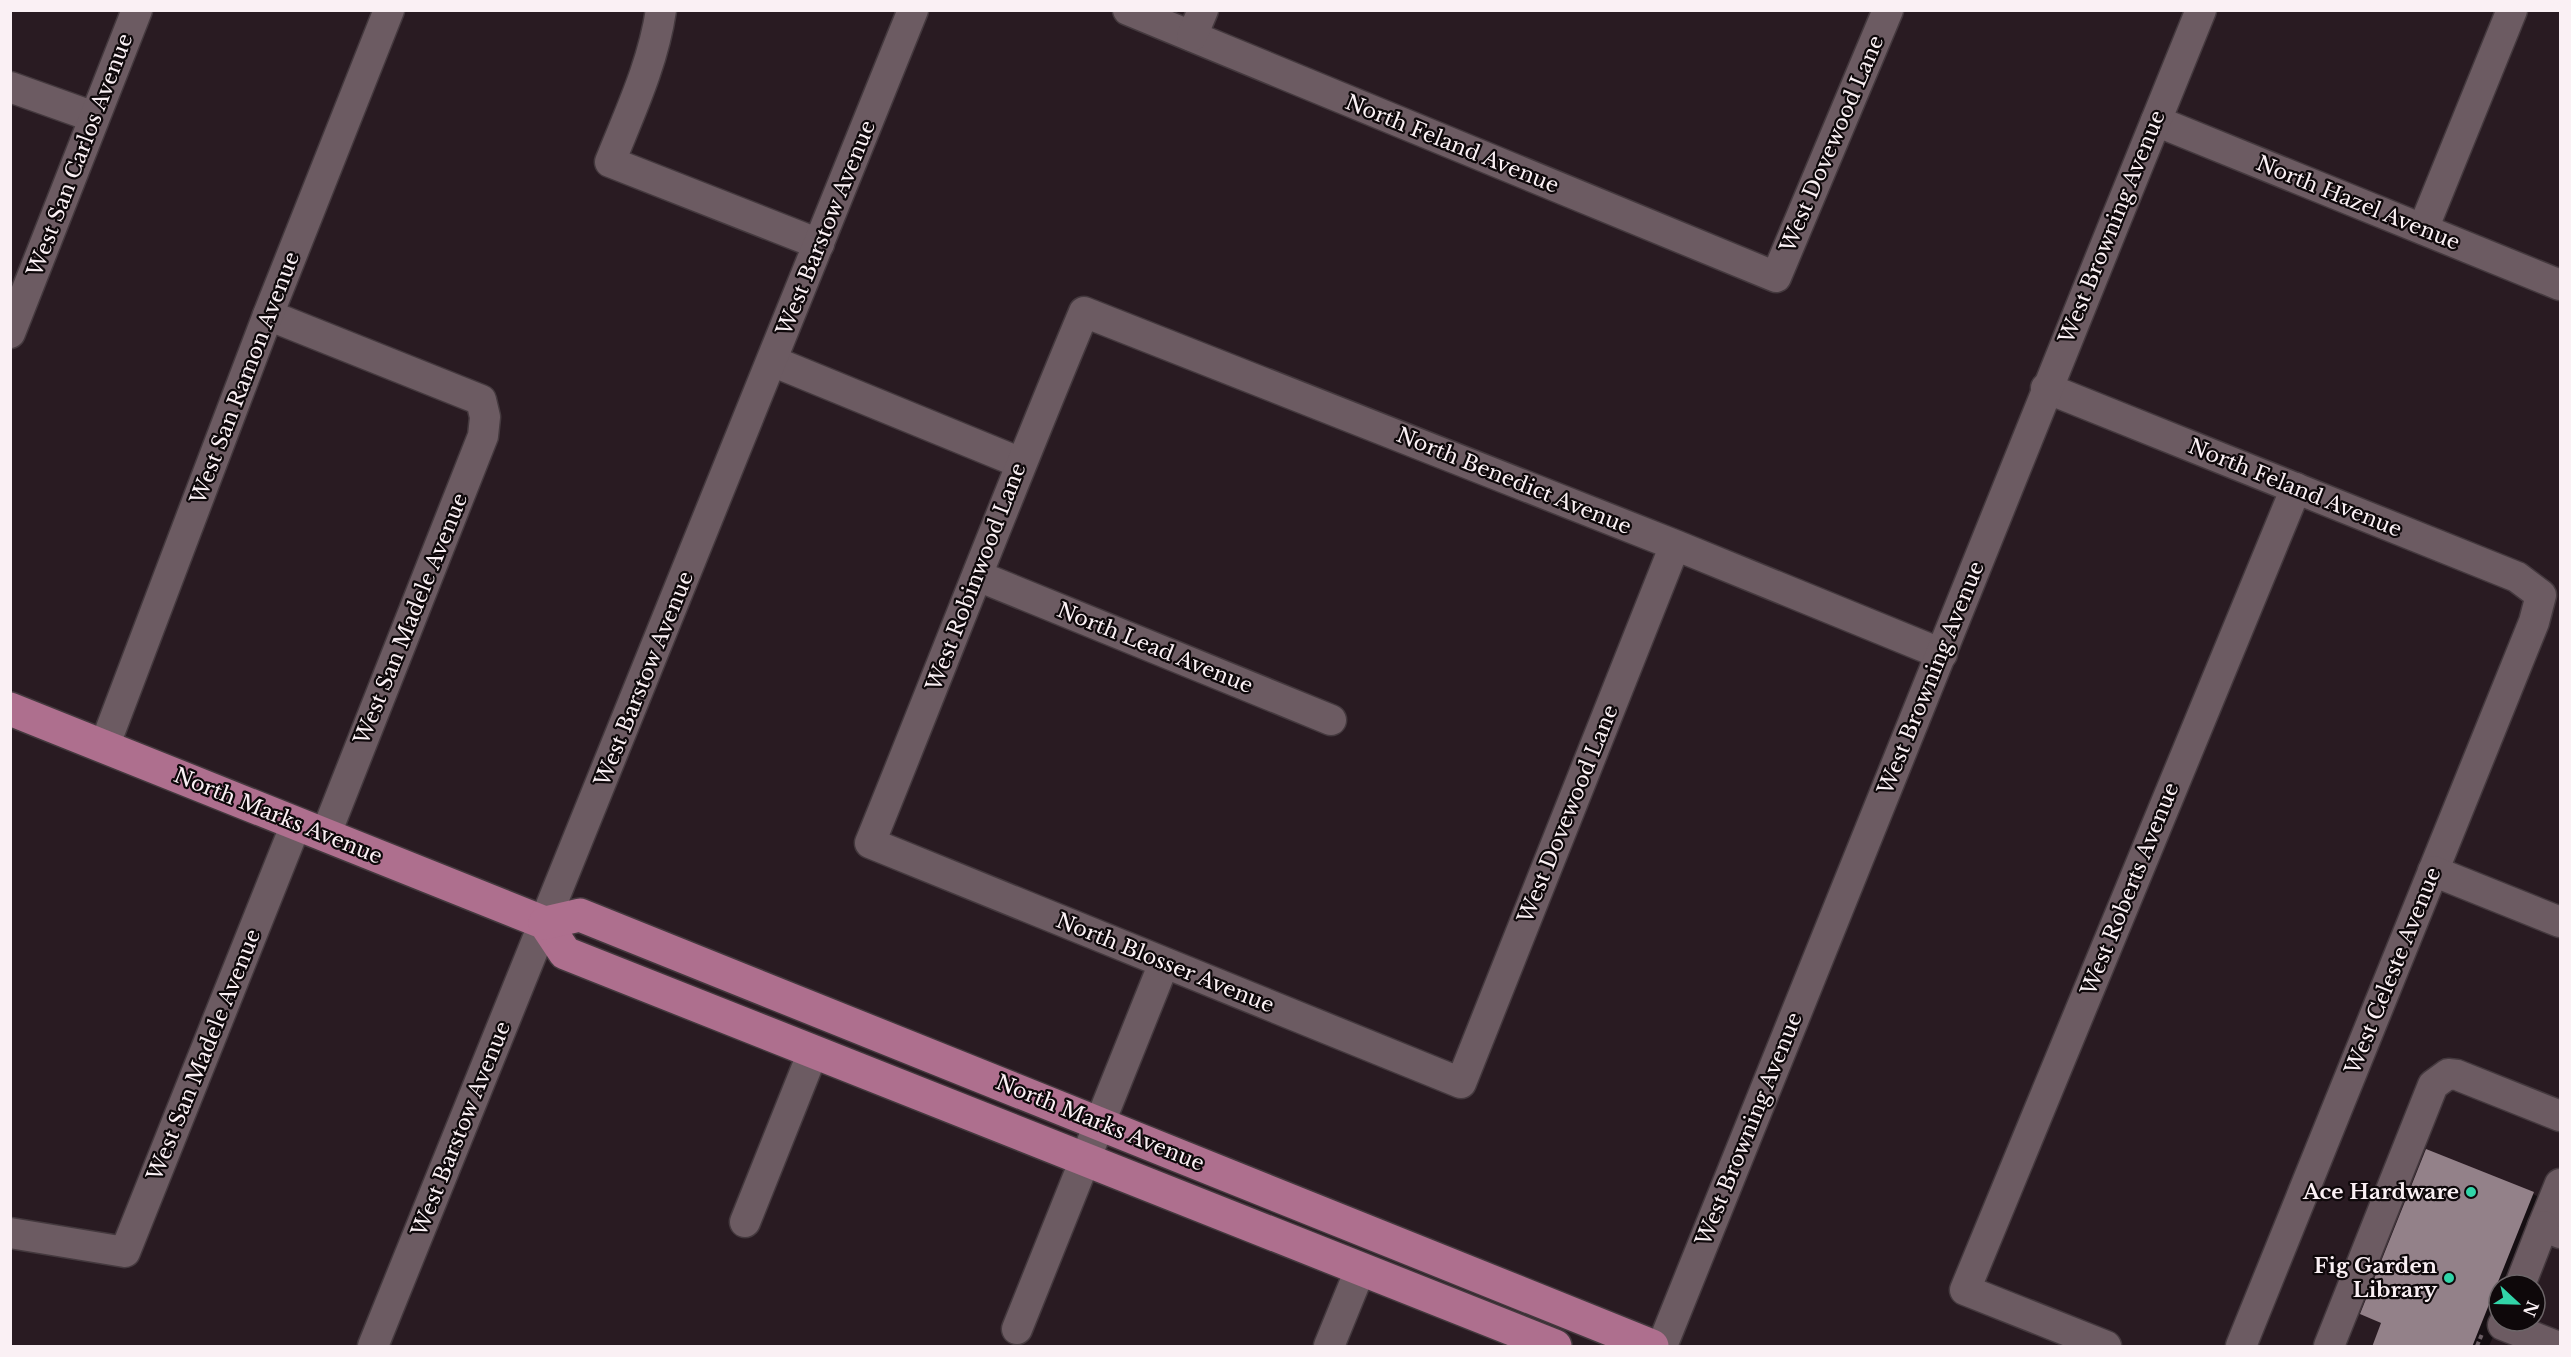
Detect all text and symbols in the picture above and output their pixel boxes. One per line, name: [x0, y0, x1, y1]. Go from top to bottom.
street label: West San Carlos Avenue: [21, 30, 138, 281]
street label: West Dovewood Lane: [1774, 32, 1890, 257]
street label: North Feland Avenue: [1341, 89, 1563, 199]
street label: West Browning Avenue: [2053, 107, 2171, 348]
street label: West Barstow Avenue: [771, 117, 881, 340]
street label: North Hazel Avenue: [2252, 150, 2464, 256]
street label: West San Ramon Avenue: [184, 248, 305, 509]
street label: North Benedict Avenue: [1393, 422, 1635, 540]
street label: North Feland Avenue: [2184, 433, 2406, 543]
street label: West Robinwood Lane: [920, 459, 1032, 696]
street label: West San Madele Avenue: [348, 489, 473, 750]
street label: West Browning Avenue: [1872, 558, 1990, 799]
street label: West Barstow Avenue: [589, 568, 699, 791]
street label: North Lead Avenue: [1053, 597, 1257, 699]
street label: West Dovewood Lane: [1512, 701, 1624, 928]
street label: North Marks Avenue: [170, 762, 386, 870]
street label: West Roberts Avenue: [2075, 779, 2185, 1000]
street label: West Celeste Avenue: [2339, 864, 2446, 1079]
street label: North Blosser Avenue: [1052, 907, 1278, 1019]
street label: West San Madele Avenue: [141, 925, 266, 1186]
street label: West Browning Avenue: [1690, 1009, 1808, 1250]
street label: West Barstow Avenue: [406, 1018, 516, 1241]
street label: North Marks Avenue: [992, 1069, 1208, 1177]
place label: Ace Hardware: [2302, 1179, 2459, 1205]
marker: Ace Hardware: [2464, 1185, 2478, 1199]
place label: Fig Garden Library: [2314, 1253, 2437, 1303]
marker: Fig Garden Library: [2442, 1271, 2456, 1285]
north arrow: [2487, 1273, 2547, 1333]
text: N: [2519, 1298, 2543, 1319]

